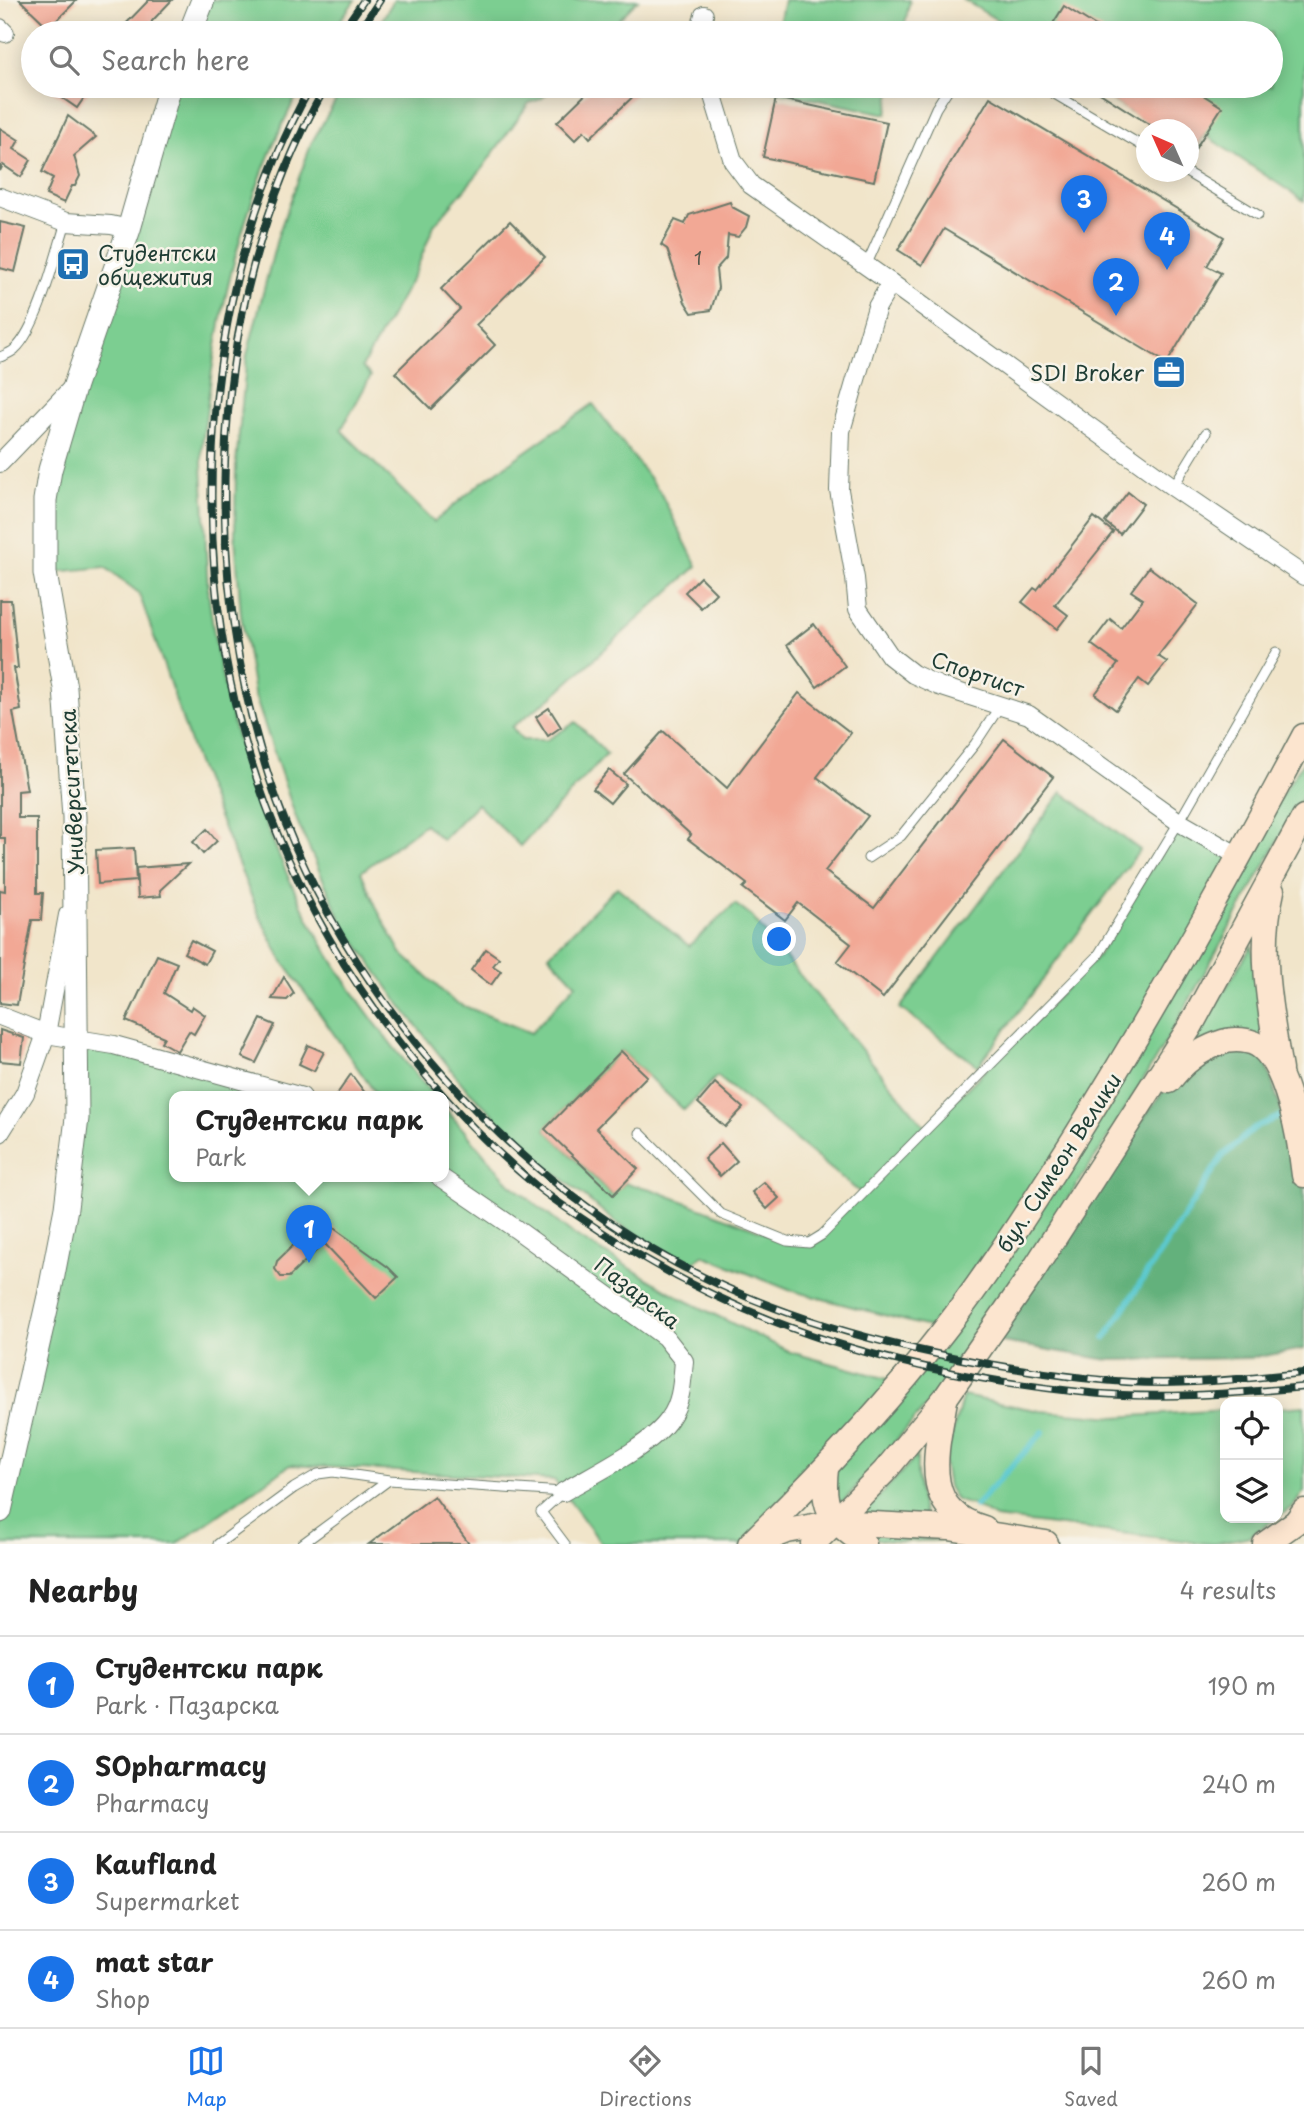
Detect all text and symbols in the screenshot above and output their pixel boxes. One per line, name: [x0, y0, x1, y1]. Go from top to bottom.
search box: [21, 21, 1283, 98]
text: Search here: [101, 40, 250, 79]
icon: search: [45, 41, 83, 79]
north arrow: [1136, 119, 1199, 182]
pin: 3: [1061, 175, 1107, 233]
pin: 4: [1144, 212, 1190, 270]
place label: Студентски общежития: [98, 236, 217, 292]
house number: 1: [694, 244, 702, 271]
bus stop icon: Студентски общежития: [54, 245, 92, 283]
pin: 2: [1093, 258, 1139, 316]
office icon: SDI Broker: [1150, 353, 1188, 391]
place label: SDI Broker: [1030, 356, 1145, 388]
street label: Спортист: [927, 642, 1030, 704]
street label: Университетска: [51, 708, 91, 876]
your location: [762, 922, 796, 956]
street label: бул. Симеон Велики: [988, 1066, 1128, 1258]
popup: [169, 1091, 449, 1182]
text: Студентски парк: [195, 1100, 423, 1139]
text: Park: [195, 1139, 247, 1174]
pin: 1: [286, 1205, 332, 1263]
street label: Пазарска: [588, 1248, 688, 1336]
map controls: [1220, 1397, 1283, 1523]
button: locate: [1220, 1397, 1283, 1460]
button: layers: [1220, 1460, 1283, 1523]
text: Nearby: [28, 1567, 138, 1612]
text: 4 results: [1180, 1572, 1276, 1607]
text: Студентски парк: [95, 1648, 323, 1687]
text: 1: [46, 1668, 57, 1703]
text: 190 m: [1208, 1668, 1276, 1703]
text: Park · Пазарска: [95, 1687, 279, 1722]
text: SOpharmacy: [95, 1746, 267, 1785]
text: 2: [43, 1766, 59, 1801]
text: 240 m: [1202, 1766, 1276, 1801]
text: Pharmacy: [95, 1785, 209, 1820]
text: Kaufland: [95, 1844, 217, 1883]
text: 3: [43, 1864, 59, 1899]
text: 260 m: [1201, 1864, 1276, 1899]
text: Supermarket: [95, 1883, 239, 1918]
text: mat star: [95, 1942, 214, 1981]
text: 4: [43, 1962, 59, 1997]
text: 260 m: [1201, 1962, 1276, 1997]
text: Shop: [95, 1981, 150, 2016]
tab: Map: [186, 2042, 227, 2112]
tab: Directions: [599, 2042, 692, 2112]
tab: Saved: [1064, 2042, 1118, 2112]

